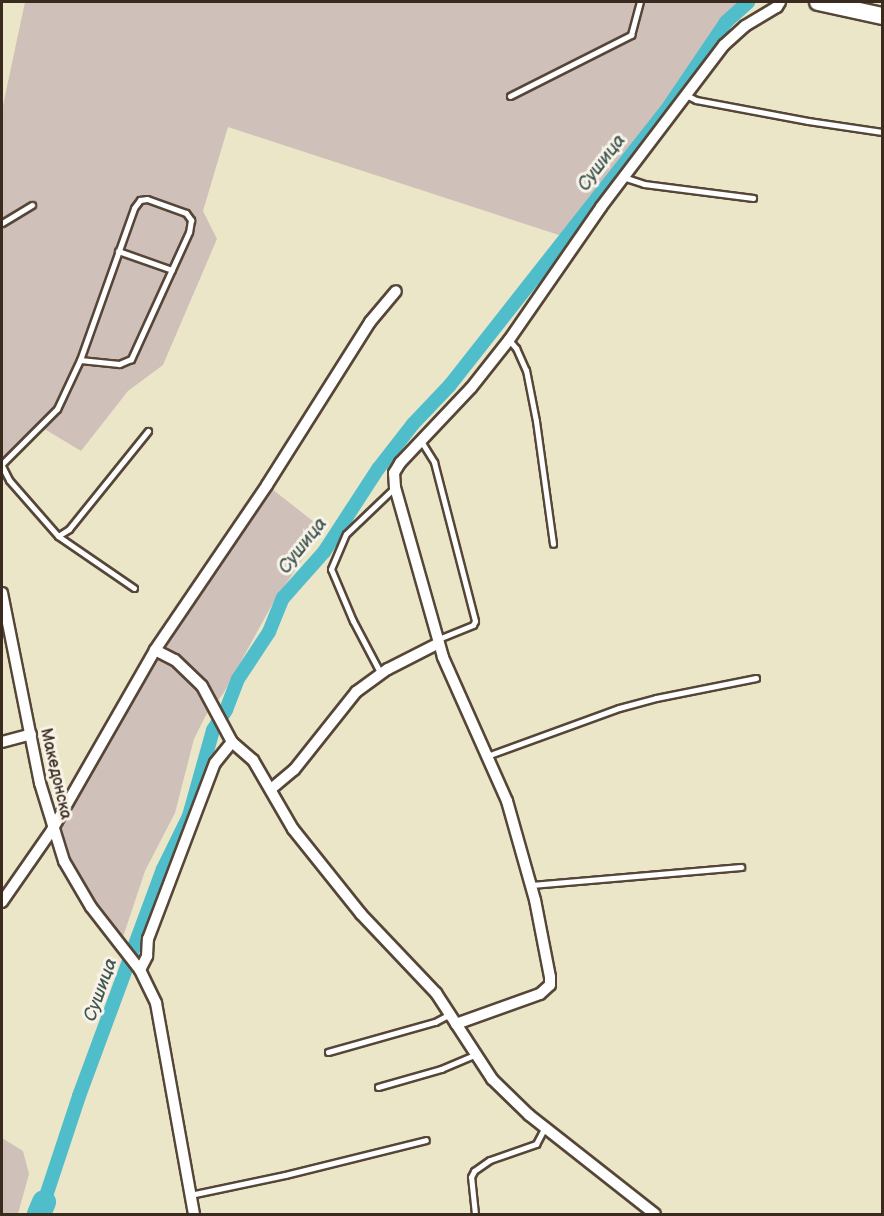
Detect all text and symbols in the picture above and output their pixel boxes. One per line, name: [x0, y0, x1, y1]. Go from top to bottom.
water label: Сушица: [573, 130, 631, 196]
water label: Сушица: [274, 514, 332, 578]
street label: Македонска: [35, 727, 75, 821]
water label: Сушица: [80, 955, 122, 1025]

